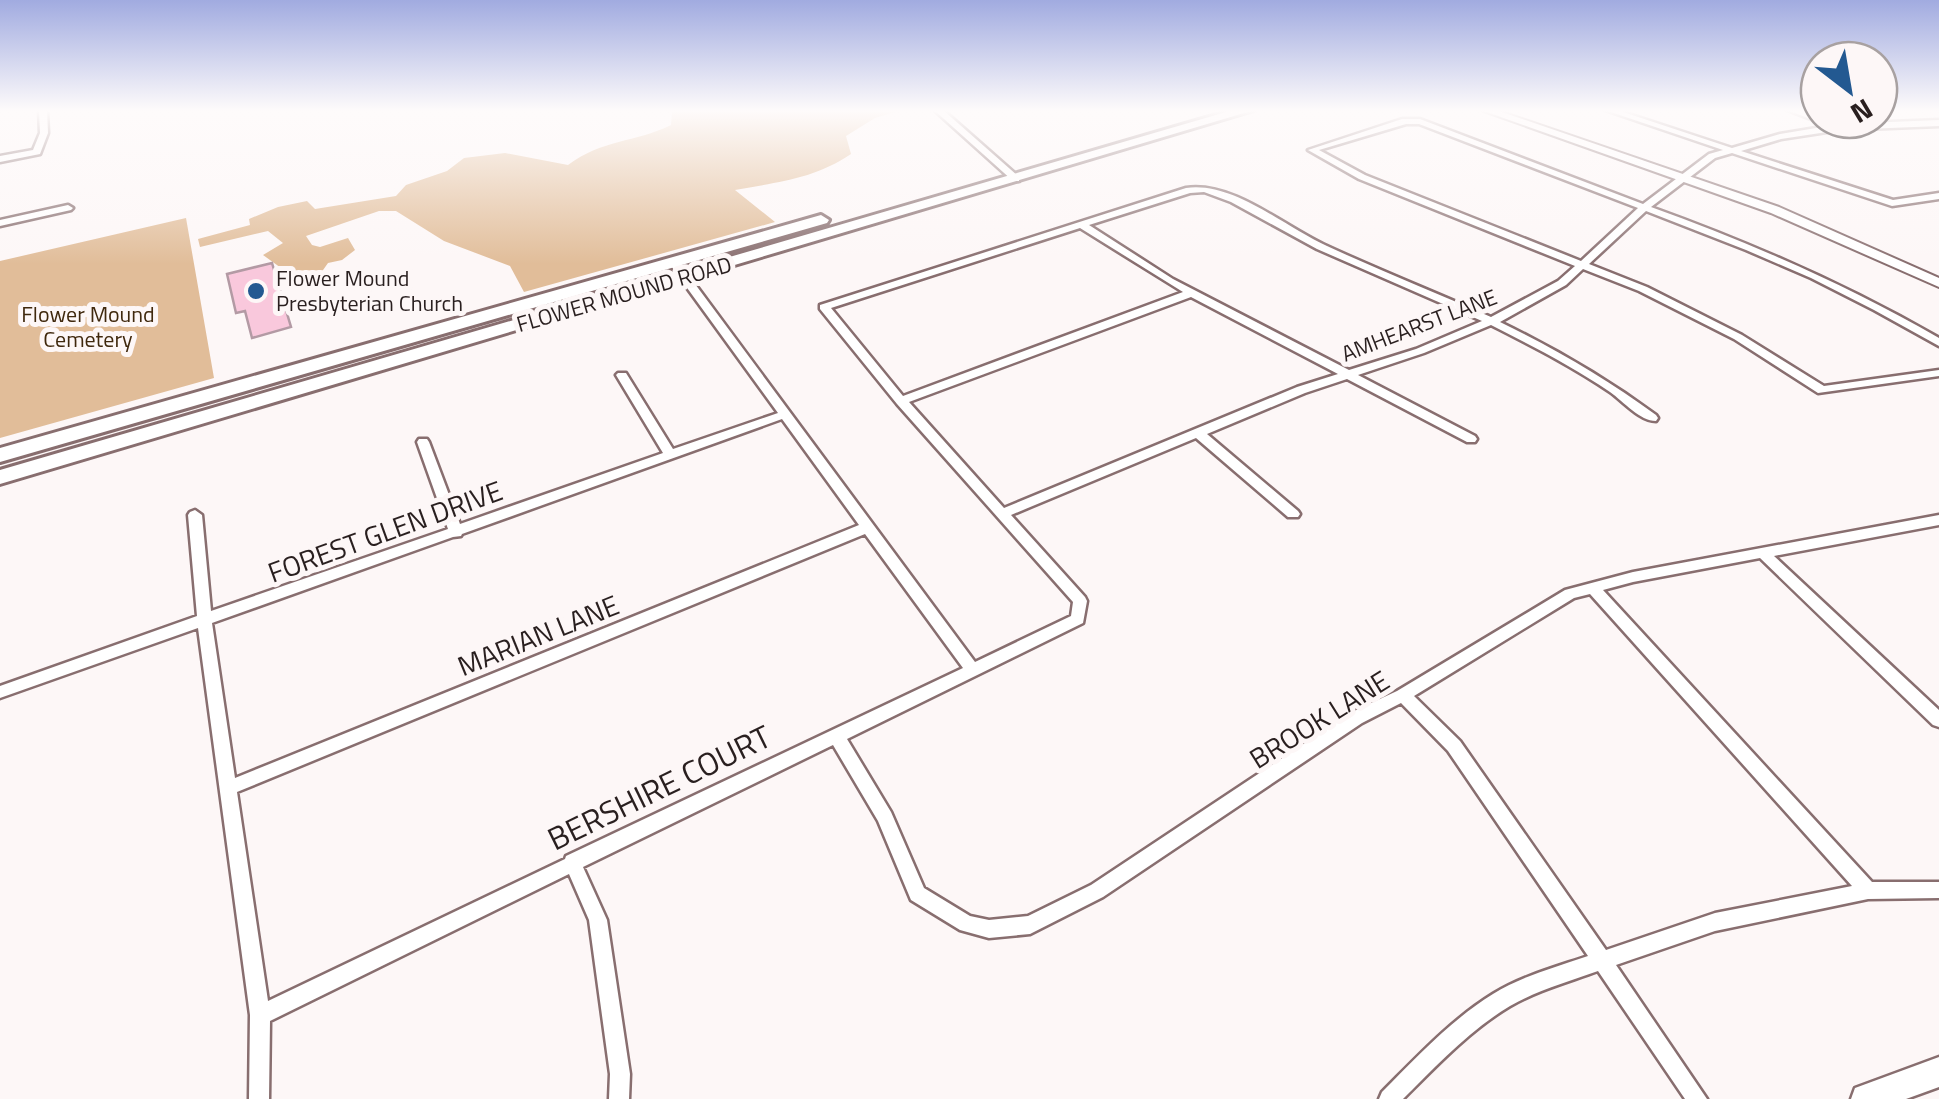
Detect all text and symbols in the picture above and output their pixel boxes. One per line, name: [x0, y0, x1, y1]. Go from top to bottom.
north arrow: [1799, 40, 1899, 140]
text: N: [1843, 88, 1882, 135]
street label: FLOWER MOUND ROAD: [512, 247, 736, 341]
place label: Flower Mound Presbyterian Church: [276, 261, 463, 320]
marker: Flower Mound Presbyterian Church: [245, 280, 267, 302]
street label: AMHEARST LANE: [1336, 280, 1502, 370]
park label: Flower Mound Cemetery: [21, 297, 155, 356]
street label: FOREST GLEN DRIVE: [262, 469, 508, 593]
street label: MARIAN LANE: [451, 583, 625, 687]
street label: BROOK LANE: [1241, 659, 1397, 779]
street label: BERSHIRE COURT: [539, 712, 779, 862]

